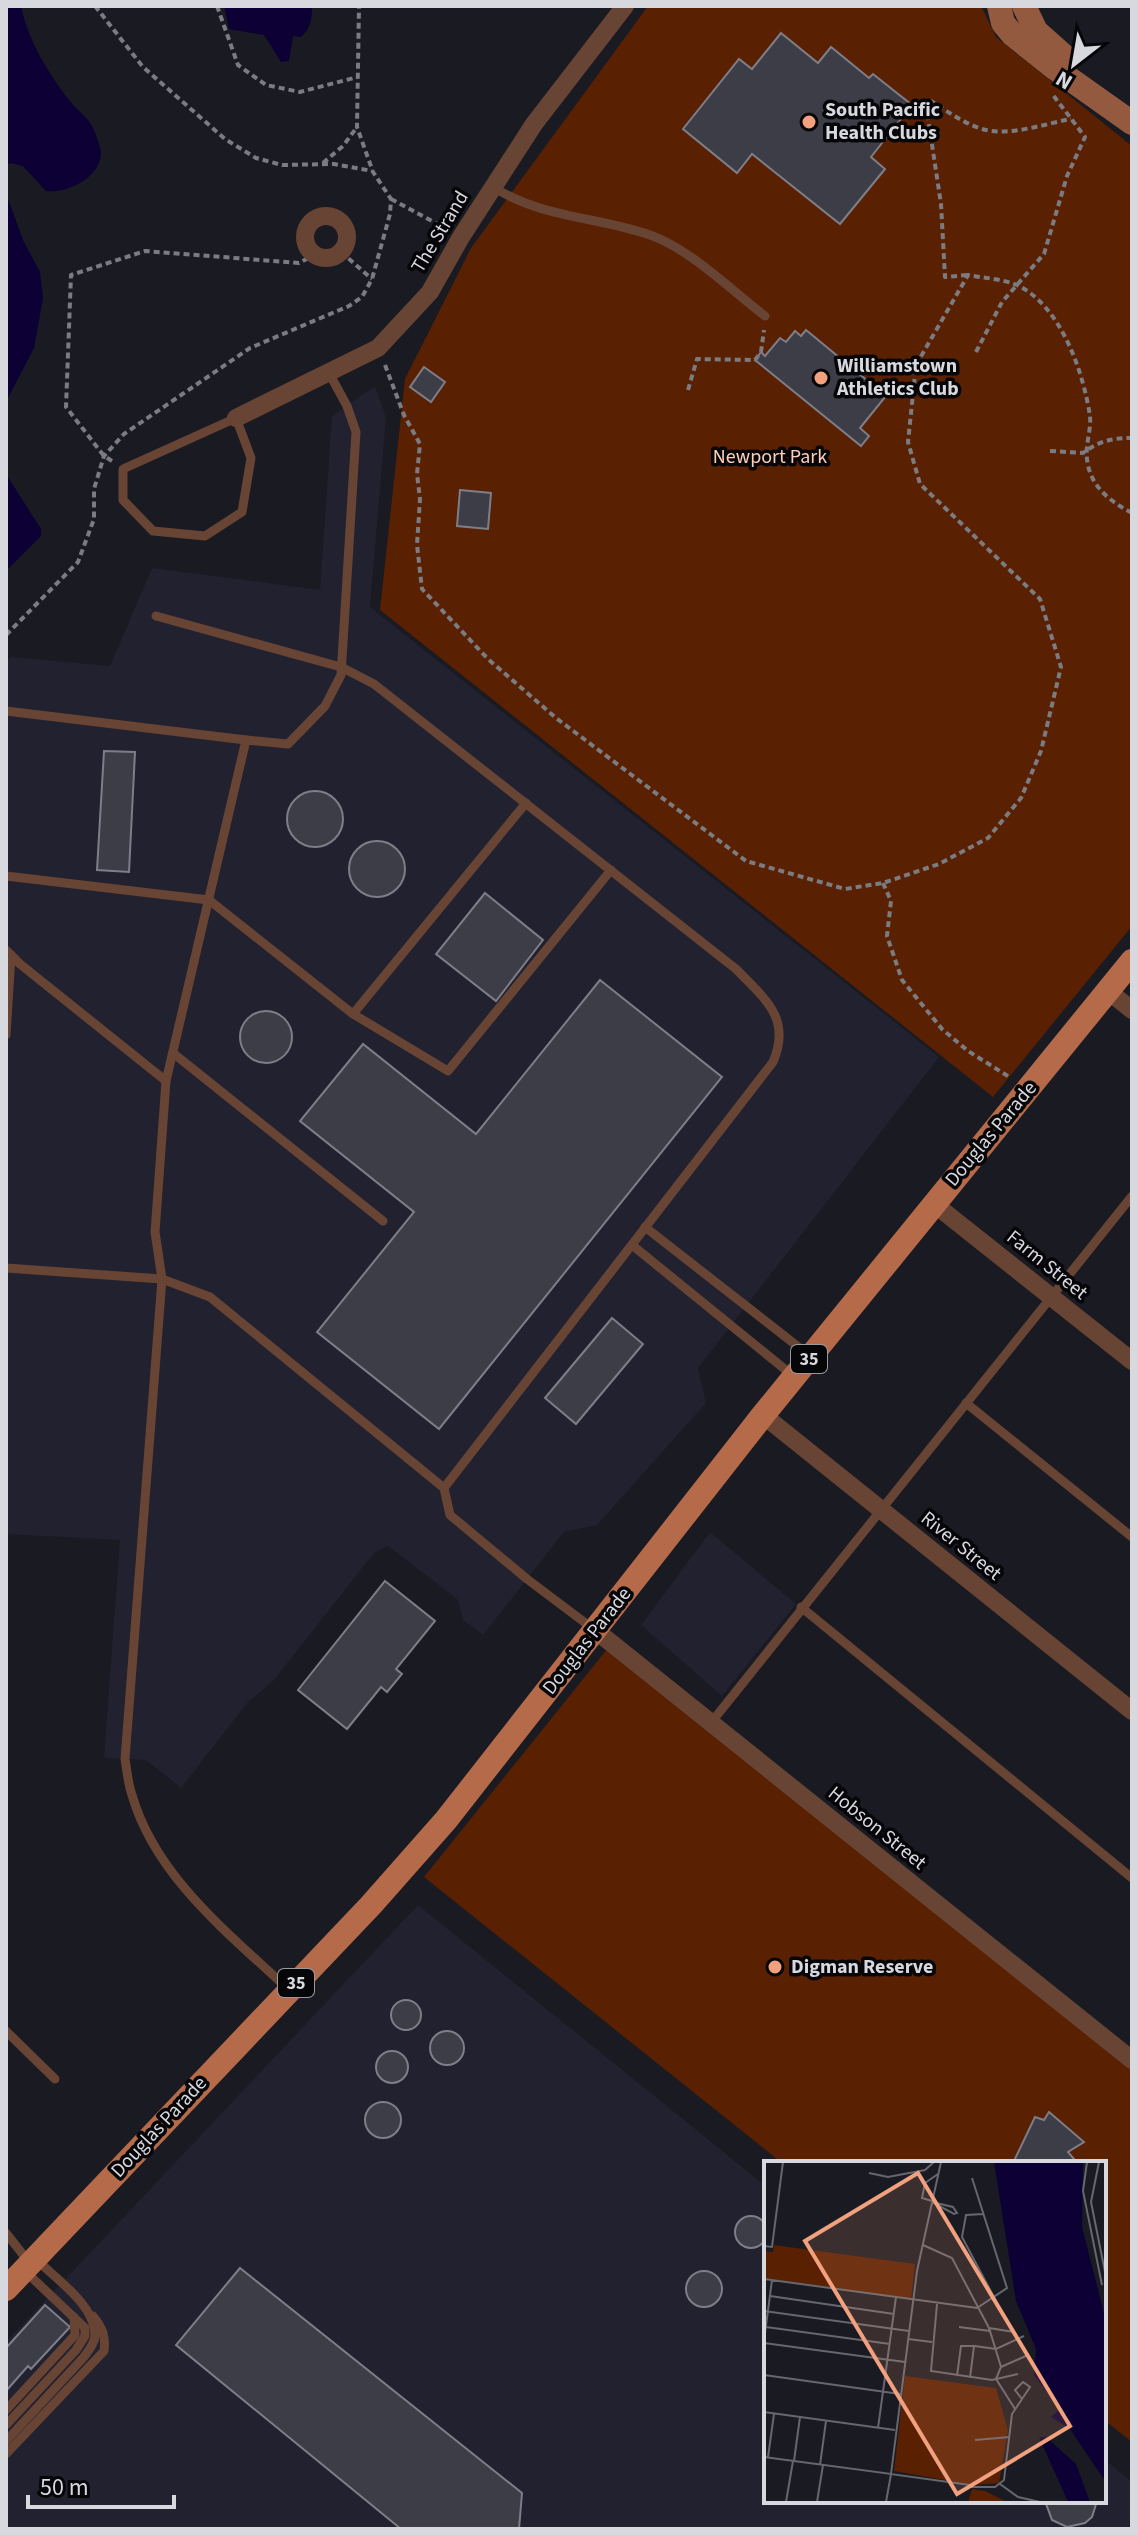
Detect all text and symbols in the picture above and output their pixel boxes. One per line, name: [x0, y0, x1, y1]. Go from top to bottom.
north arrow: [1034, 24, 1114, 104]
text: N: [1050, 63, 1079, 98]
place label: South Pacific Health Clubs: [825, 96, 940, 147]
marker: South Pacific Health Clubs: [800, 113, 818, 131]
street label: The Strand: [405, 186, 475, 278]
place label: Williamstown Athletics Club: [836, 352, 959, 403]
marker: Williamstown Athletics Club: [812, 369, 830, 387]
park label: Newport Park: [713, 443, 827, 471]
street label: Douglas Parade: [939, 1075, 1043, 1193]
street label: Farm Street: [1001, 1224, 1094, 1307]
road number: 35: [791, 1345, 827, 1373]
street label: River Street: [915, 1505, 1008, 1587]
street label: Douglas Parade: [536, 1581, 638, 1701]
street label: Hobson Street: [822, 1780, 932, 1877]
place label: Digman Reserve: [791, 1953, 933, 1981]
marker: Digman Reserve: [766, 1958, 784, 1976]
road number: 35: [278, 1969, 314, 1997]
street label: Douglas Parade: [105, 2070, 214, 2184]
inset map: [764, 2161, 1106, 2503]
scale bar: [28, 2459, 174, 2509]
text: 50 m: [40, 2470, 89, 2505]

